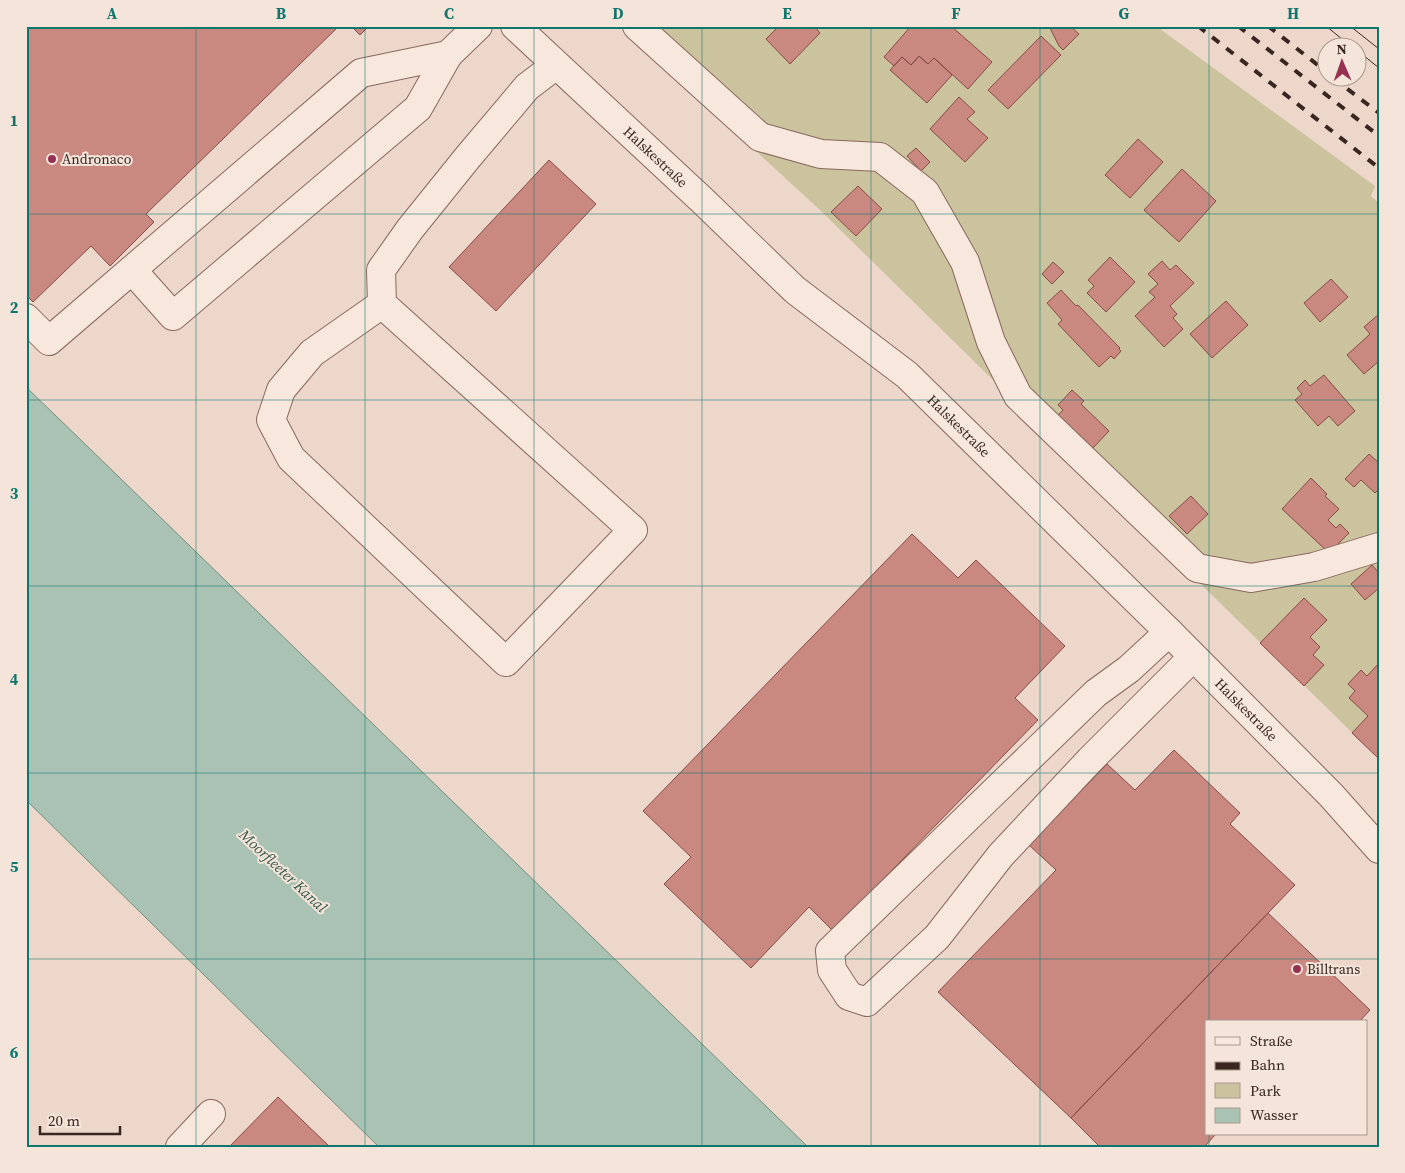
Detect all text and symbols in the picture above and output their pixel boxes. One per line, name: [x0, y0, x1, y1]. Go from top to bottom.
text: A: [107, 2, 118, 24]
text: B: [276, 2, 287, 24]
text: C: [444, 2, 454, 24]
text: D: [612, 2, 624, 24]
text: E: [782, 2, 792, 24]
text: F: [951, 2, 961, 24]
text: G: [1119, 2, 1130, 24]
text: H: [1287, 2, 1299, 24]
north arrow: [1318, 38, 1368, 88]
text: N: [1336, 39, 1347, 59]
text: 1: [10, 109, 18, 131]
street label: Halskestraße: [619, 122, 692, 192]
place label: Andronaco: [62, 149, 132, 169]
marker: Andronaco: [46, 153, 58, 165]
text: 2: [10, 296, 19, 318]
street label: Halskestraße: [923, 390, 995, 462]
text: 3: [10, 482, 19, 504]
text: 4: [10, 668, 19, 690]
street label: Halskestraße: [1210, 674, 1282, 746]
water label: Moorfleeter Kanal: [234, 824, 333, 918]
text: 5: [10, 855, 19, 877]
place label: Billtrans: [1307, 959, 1360, 979]
marker: Billtrans: [1291, 963, 1303, 975]
legend: [1205, 1020, 1368, 1136]
text: Straße: [1250, 1030, 1293, 1051]
text: 6: [10, 1041, 19, 1063]
text: Bahn: [1250, 1054, 1285, 1075]
text: Park: [1250, 1080, 1282, 1101]
scale bar: [40, 1103, 120, 1135]
text: Wasser: [1250, 1104, 1299, 1125]
text: 20 m: [48, 1110, 80, 1131]

